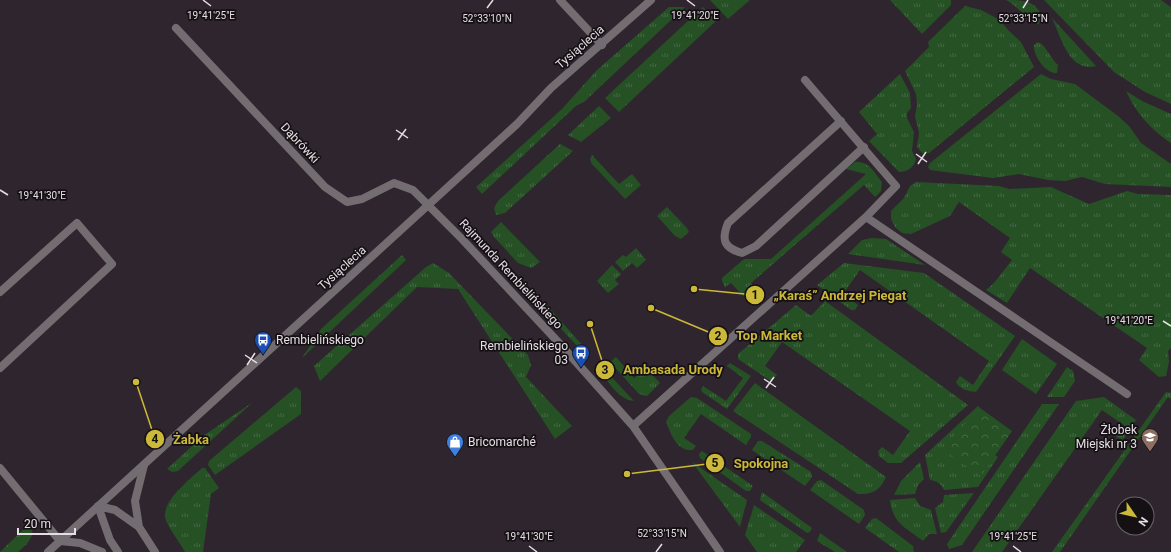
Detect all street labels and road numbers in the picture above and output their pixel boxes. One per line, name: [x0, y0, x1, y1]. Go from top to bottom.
street label: Tysiąclecia: [553, 22, 607, 72]
street label: Dąbrówki: [278, 120, 322, 166]
street label: Rajmunda Rembielińskiego: [457, 216, 566, 332]
street label: Tysiąclecia: [315, 243, 369, 293]

